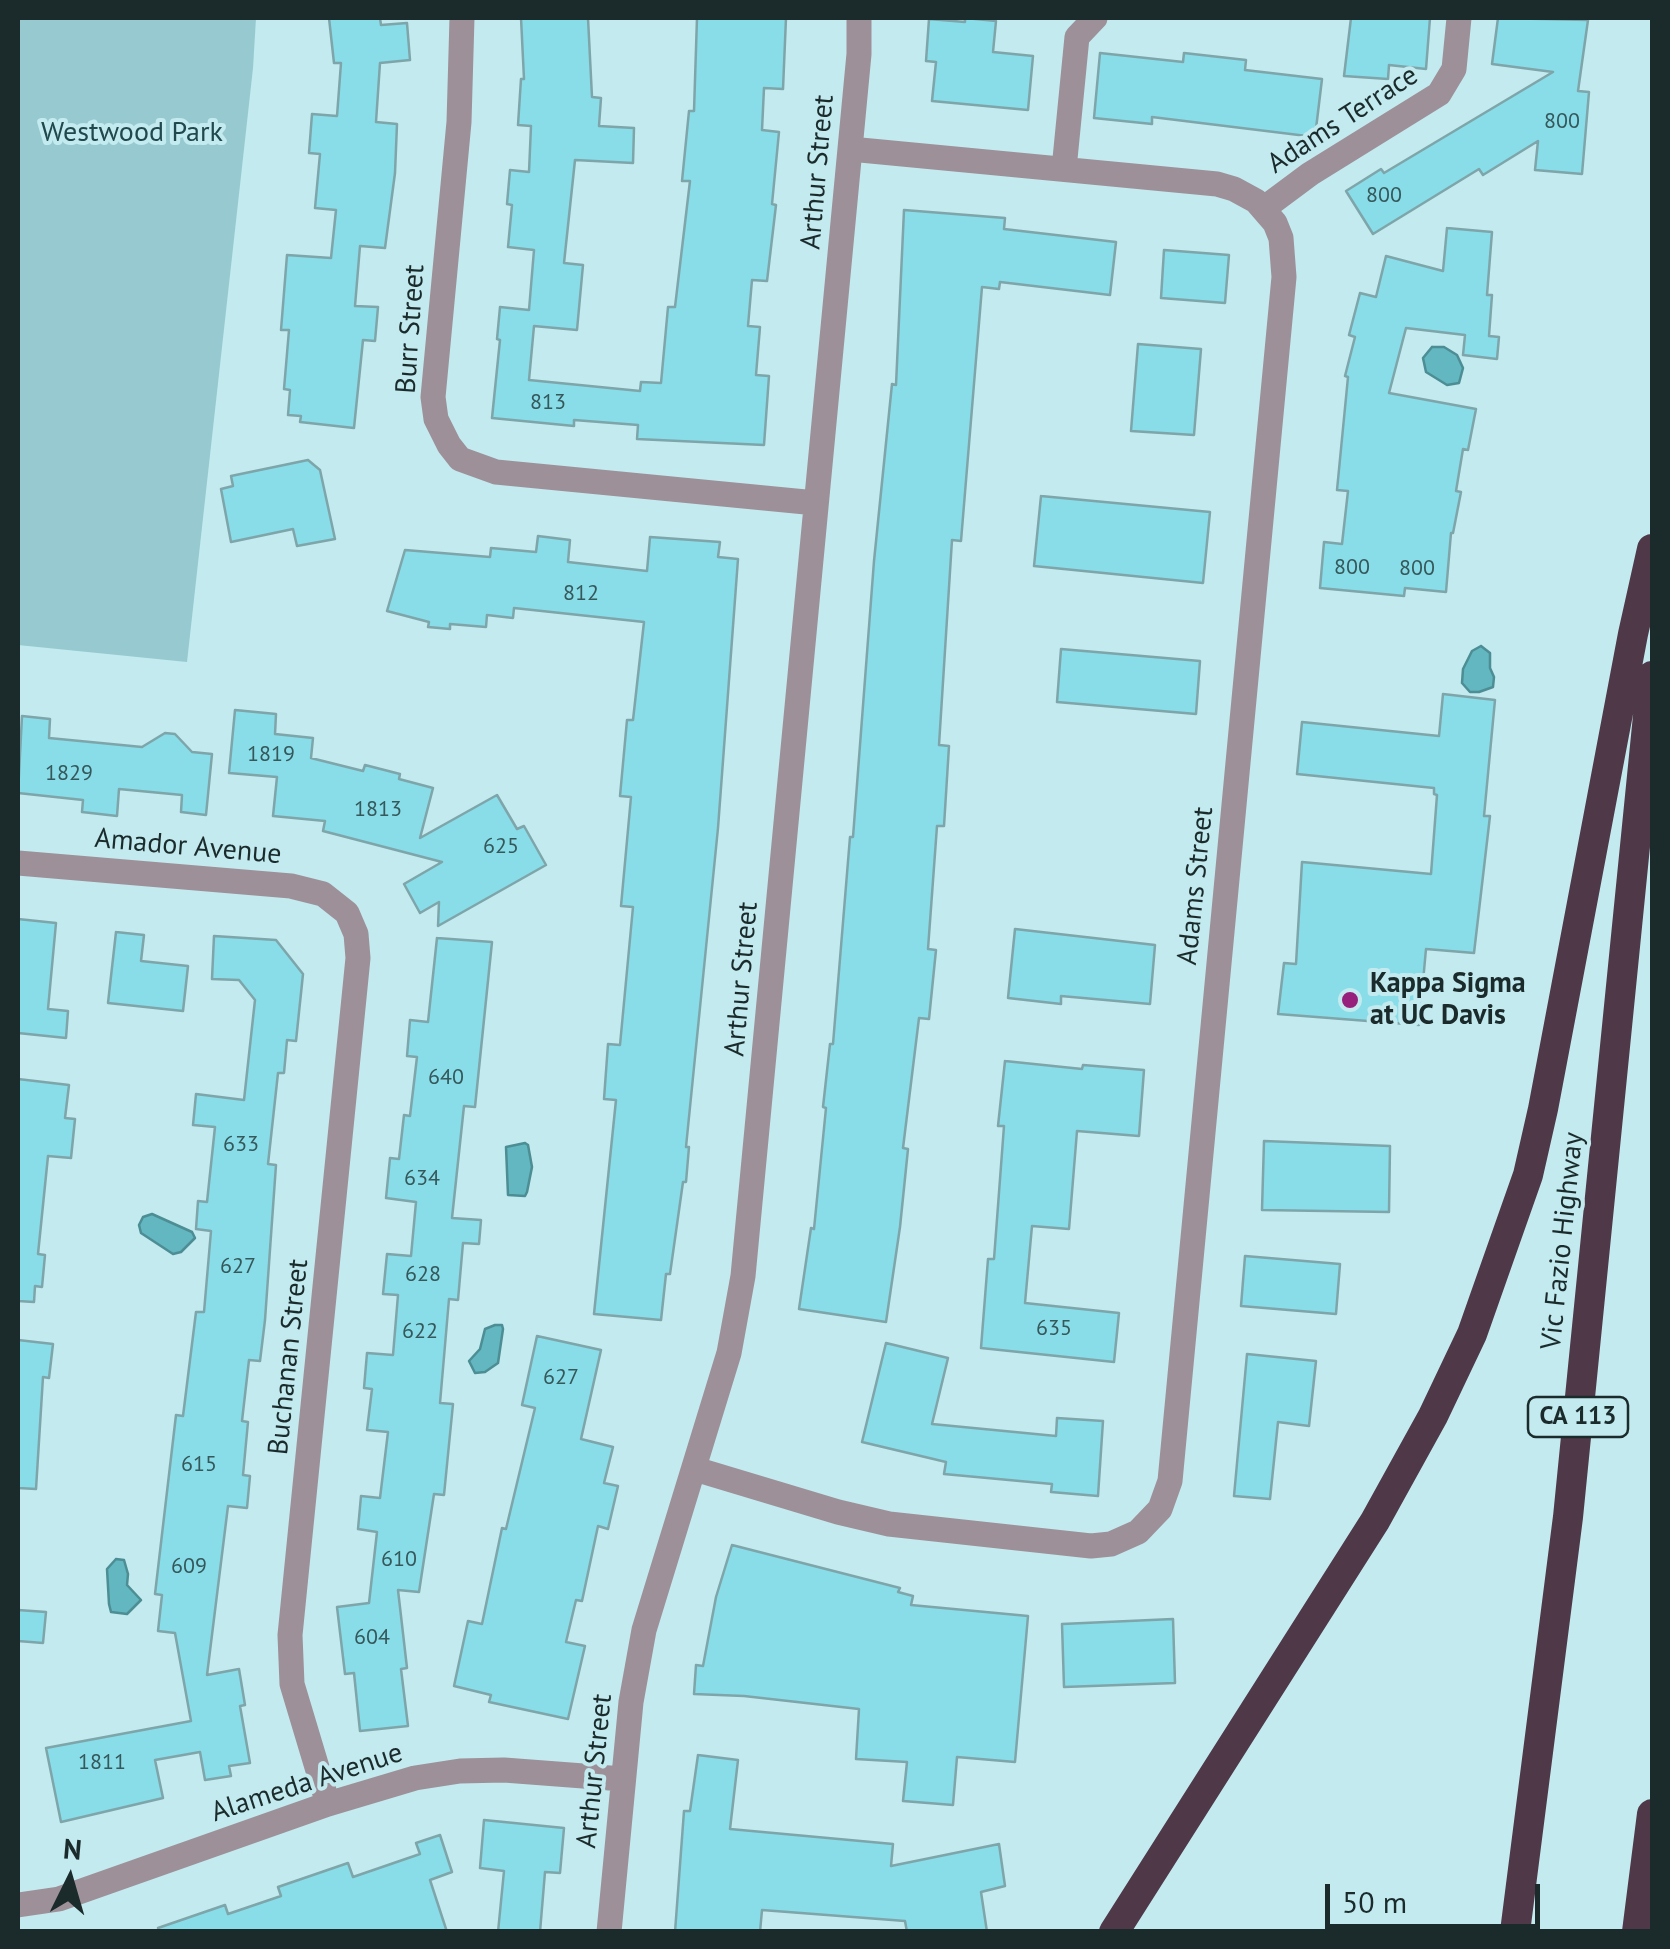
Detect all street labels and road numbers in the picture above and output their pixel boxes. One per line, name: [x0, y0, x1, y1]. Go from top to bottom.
street label: Adams Terrace: [1261, 59, 1425, 181]
street label: Arthur Street: [795, 93, 841, 251]
street label: Burr Street: [390, 263, 432, 395]
street label: Adams Street: [1171, 805, 1221, 967]
street label: Amador Avenue: [93, 822, 283, 872]
street label: Arthur Street: [719, 900, 765, 1058]
street label: Vic Fazio Highway: [1535, 1131, 1591, 1351]
street label: Buchanan Street: [262, 1257, 316, 1457]
road number: CA 113: [1528, 1397, 1628, 1437]
street label: Arthur Street: [570, 1692, 620, 1850]
street label: Alameda Avenue: [207, 1736, 407, 1830]

